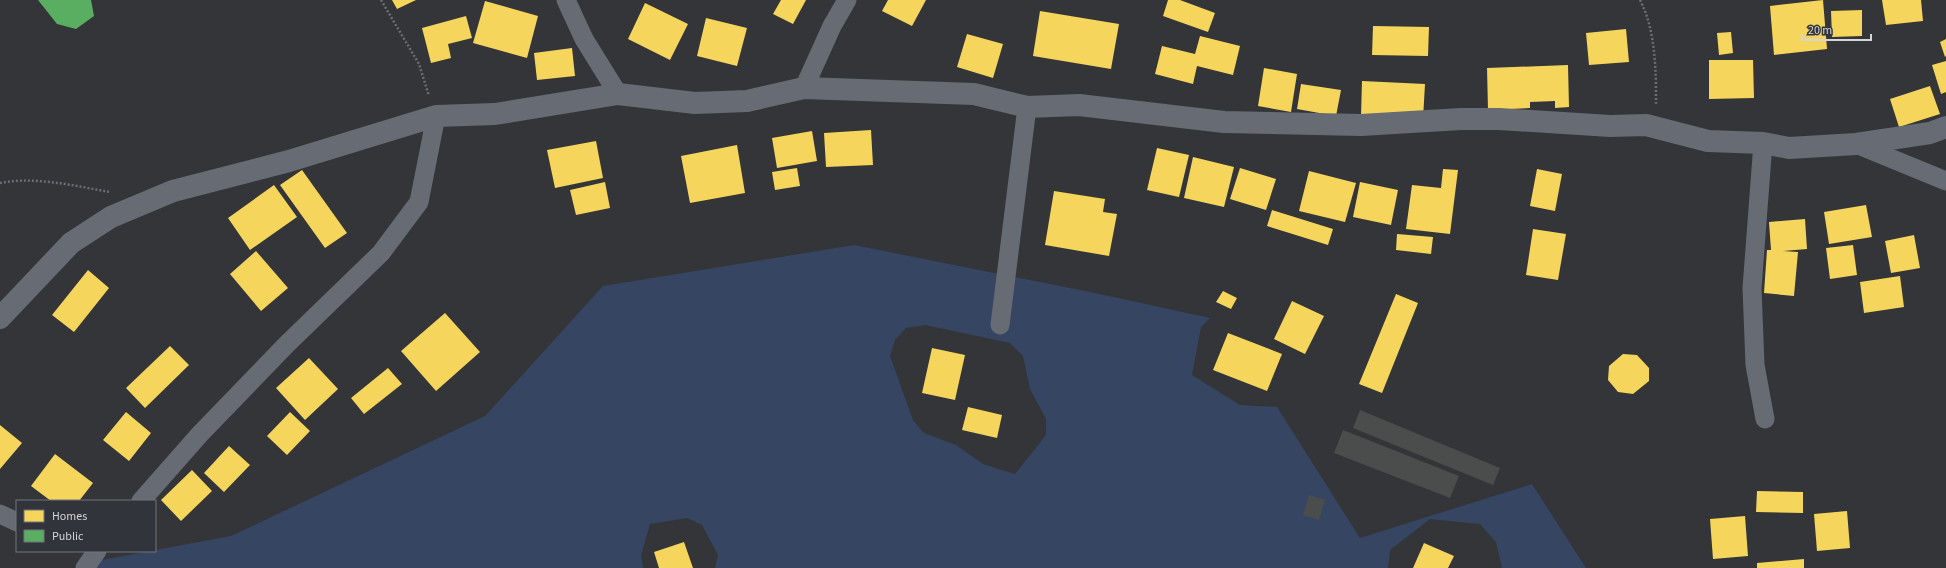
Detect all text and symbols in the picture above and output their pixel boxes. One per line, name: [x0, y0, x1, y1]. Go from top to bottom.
scale bar: [1802, 16, 1871, 42]
text: 20 m: [1808, 22, 1832, 39]
legend: [16, 500, 156, 552]
text: Homes: [52, 508, 87, 525]
text: Public: [52, 528, 84, 545]

